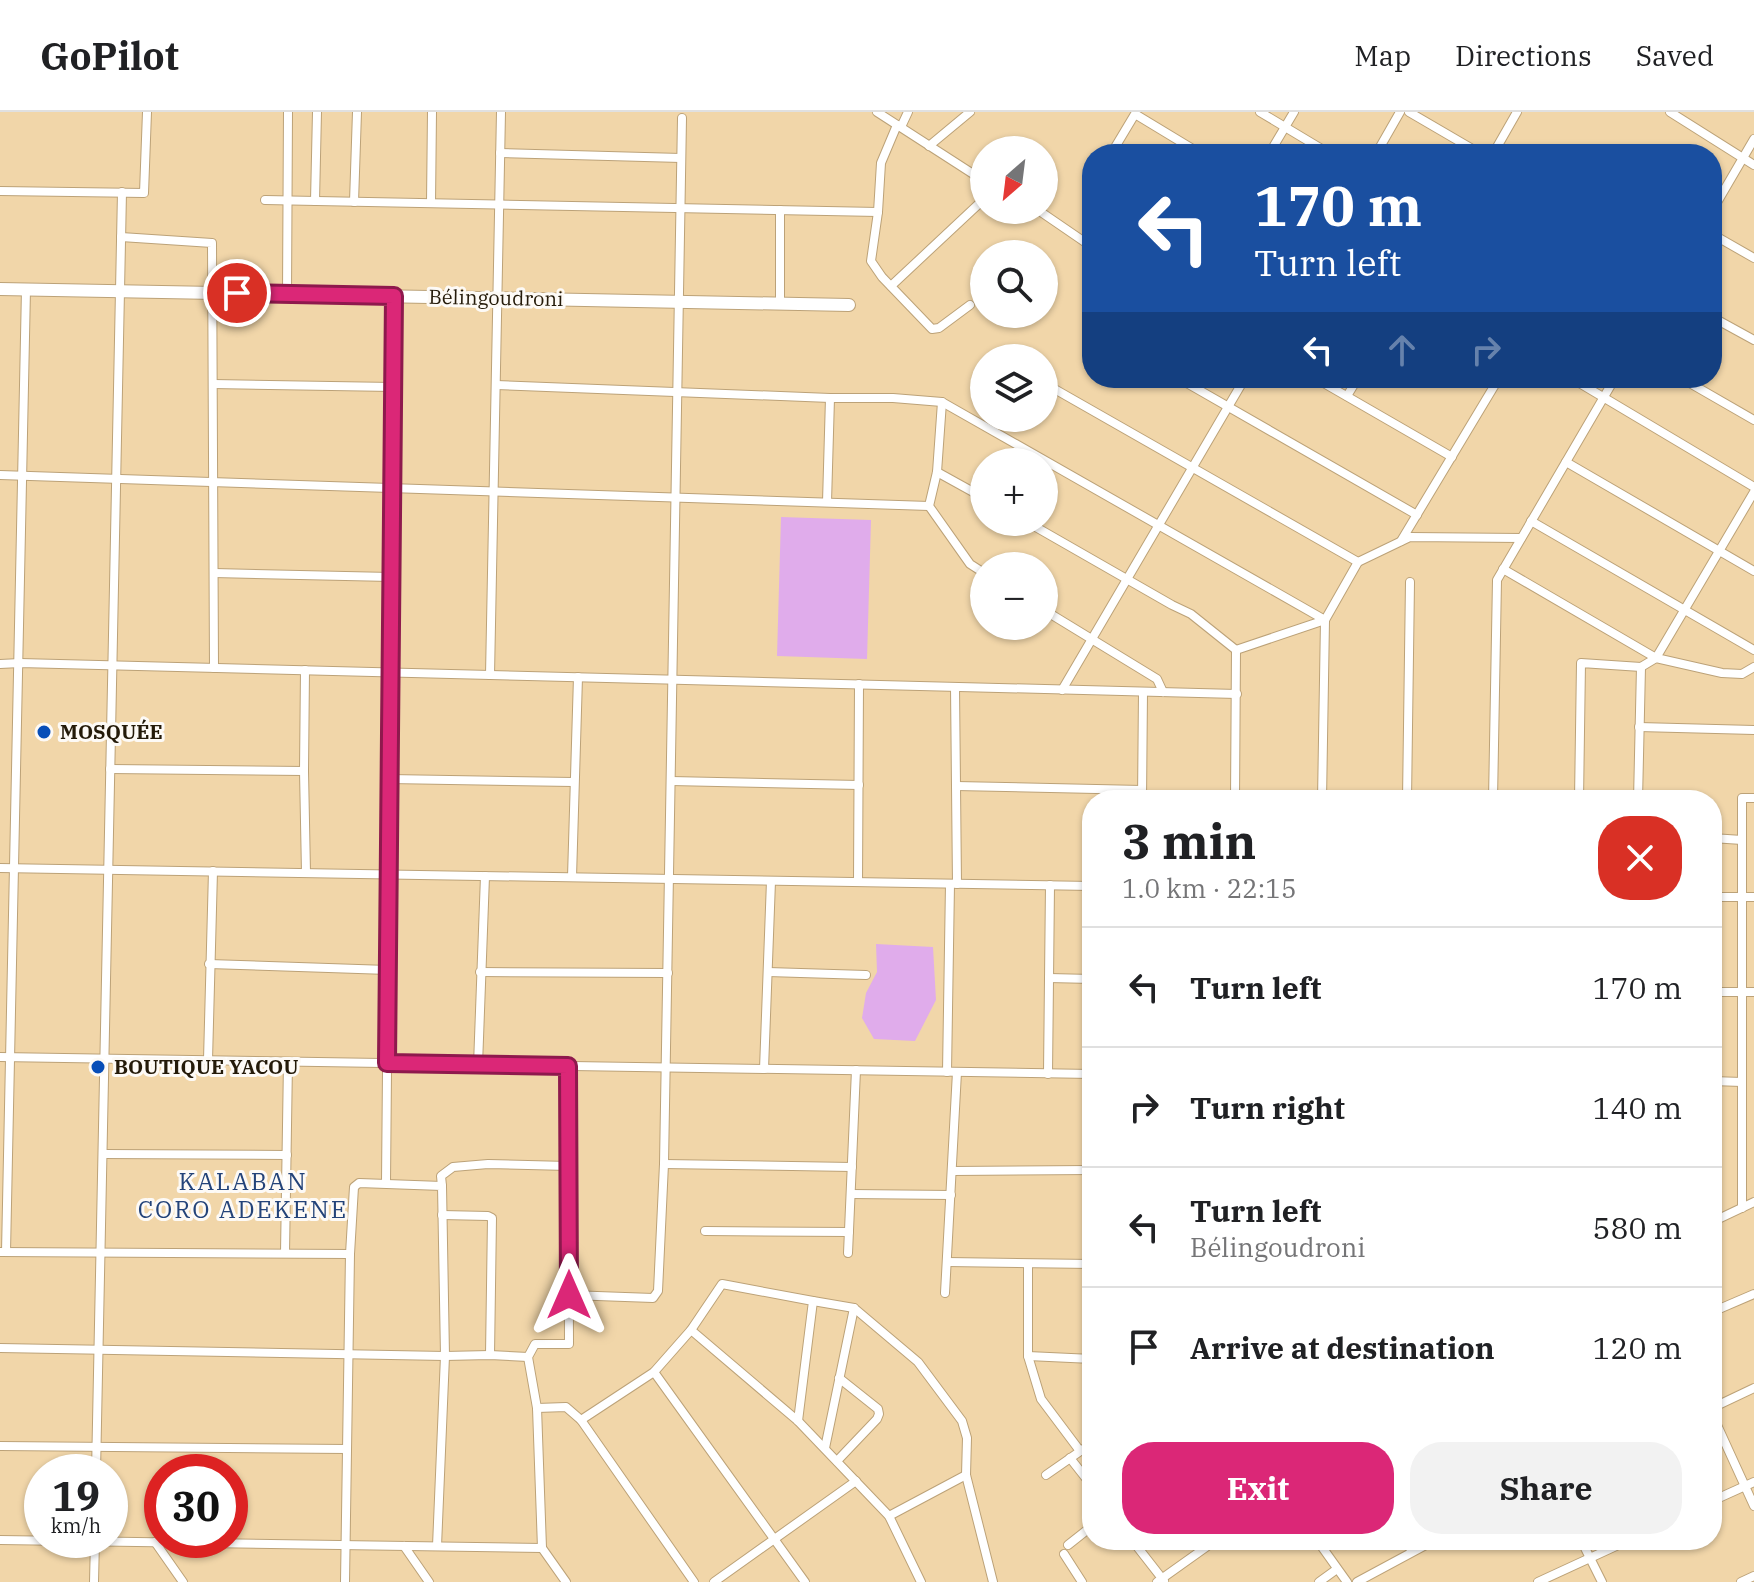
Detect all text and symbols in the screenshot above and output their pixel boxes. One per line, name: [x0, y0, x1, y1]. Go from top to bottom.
text: GoPilot: [40, 31, 179, 80]
text: Map: [1354, 37, 1411, 74]
text: Directions: [1455, 37, 1592, 74]
text: Saved: [1636, 37, 1714, 74]
north arrow: [970, 136, 1058, 224]
map controls: [970, 136, 1058, 640]
text: 170 m: [1254, 169, 1422, 241]
icon: left: [1122, 176, 1226, 280]
text: Turn left: [1254, 239, 1401, 286]
button: search: [970, 240, 1058, 328]
pin: [203, 259, 271, 327]
icon: arrive: [215, 271, 259, 315]
street label: Bélingoudroni: [428, 283, 564, 312]
icon: left: [1296, 328, 1340, 372]
icon: ahead: [1380, 328, 1424, 372]
icon: right: [1464, 328, 1508, 372]
button: layers: [970, 344, 1058, 432]
button: +: [970, 448, 1058, 536]
button: −: [970, 552, 1058, 640]
place label: MOSQUÉE: [60, 718, 163, 745]
marker: MOSQUÉE: [35, 723, 53, 741]
text: 3 min: [1122, 810, 1256, 872]
button: close: [1598, 816, 1682, 900]
text: 1.0 km · 22:15: [1122, 871, 1297, 905]
icon: left: [1122, 965, 1166, 1009]
text: Turn left: [1190, 968, 1322, 1007]
text: 170 m: [1592, 968, 1682, 1007]
place label: BOUTIQUE YACOU: [114, 1053, 299, 1080]
marker: BOUTIQUE YACOU: [89, 1058, 107, 1076]
icon: right: [1122, 1085, 1166, 1129]
text: Turn right: [1190, 1088, 1345, 1127]
text: 140 m: [1592, 1088, 1682, 1127]
district label: KALABAN CORO ADEKENE: [138, 1165, 348, 1225]
text: Turn left: [1190, 1191, 1322, 1230]
icon: left: [1122, 1205, 1166, 1249]
text: 580 m: [1592, 1208, 1682, 1247]
text: Bélingoudroni: [1190, 1230, 1366, 1264]
position arrow: [527, 1253, 611, 1337]
icon: arrive: [1122, 1325, 1166, 1369]
text: Arrive at destination: [1190, 1328, 1495, 1367]
text: 120 m: [1592, 1328, 1682, 1367]
button: Exit: [1122, 1442, 1394, 1534]
button: Share: [1410, 1442, 1682, 1534]
speed limit sign: 30: [144, 1454, 248, 1558]
text: 19: [52, 1470, 100, 1522]
text: km/h: [51, 1512, 101, 1539]

